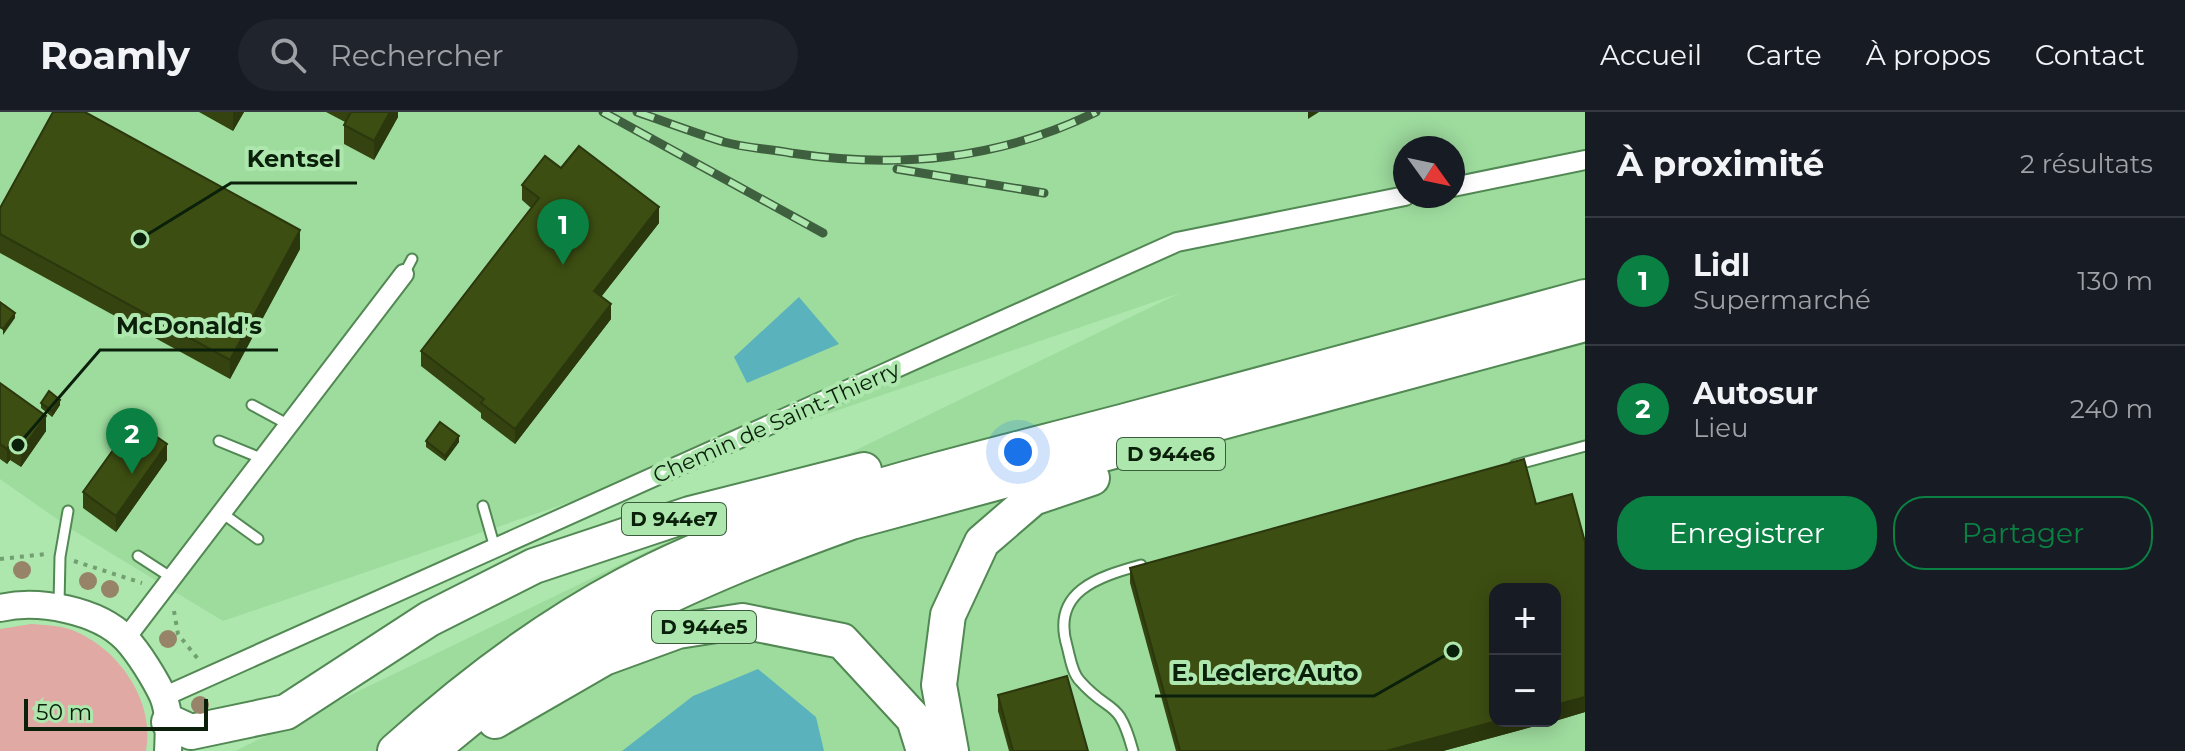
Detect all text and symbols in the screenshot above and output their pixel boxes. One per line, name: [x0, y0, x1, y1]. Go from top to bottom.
search box: [238, 19, 798, 91]
text: Roamly: [40, 32, 190, 79]
icon: search: [266, 33, 310, 77]
text: Rechercher: [330, 37, 504, 74]
text: Accueil: [1600, 38, 1702, 72]
text: Carte: [1746, 38, 1822, 72]
text: À propos: [1866, 38, 1991, 72]
text: Contact: [2035, 38, 2145, 72]
callout: Kentsel: [231, 135, 357, 183]
north arrow: [1393, 136, 1465, 208]
text: À proximité: [1617, 143, 1824, 185]
text: Kentsel: [247, 144, 341, 173]
text: 2 résultats: [2020, 148, 2153, 180]
pin: 1: [537, 199, 589, 265]
text: Lidl: [1693, 247, 1750, 284]
text: 1: [1638, 265, 1648, 297]
text: 130 m: [2077, 265, 2153, 297]
text: Supermarché: [1693, 284, 1871, 316]
callout: McDonald's: [100, 302, 278, 350]
text: McDonald's: [116, 311, 262, 340]
street label: Chemin de Saint-Thierry: [649, 356, 904, 489]
text: Autosur: [1693, 375, 1818, 412]
text: 2: [1635, 393, 1651, 425]
text: 240 m: [2070, 393, 2153, 425]
pin: 2: [106, 408, 158, 474]
text: Lieu: [1693, 412, 1748, 444]
your location: [998, 432, 1038, 472]
road number: D 944e6: [1117, 438, 1225, 470]
button: Enregistrer: [1617, 496, 1877, 570]
button: Partager: [1893, 496, 2153, 570]
road number: D 944e7: [622, 503, 726, 535]
map controls: [1489, 583, 1561, 727]
button: +: [1489, 583, 1561, 655]
road number: D 944e5: [652, 611, 756, 643]
callout: E. Leclerc Auto: [1155, 648, 1374, 696]
button: −: [1489, 655, 1561, 727]
text: E. Leclerc Auto: [1172, 658, 1358, 687]
scale bar: [24, 695, 208, 731]
text: 50 m: [36, 699, 92, 726]

